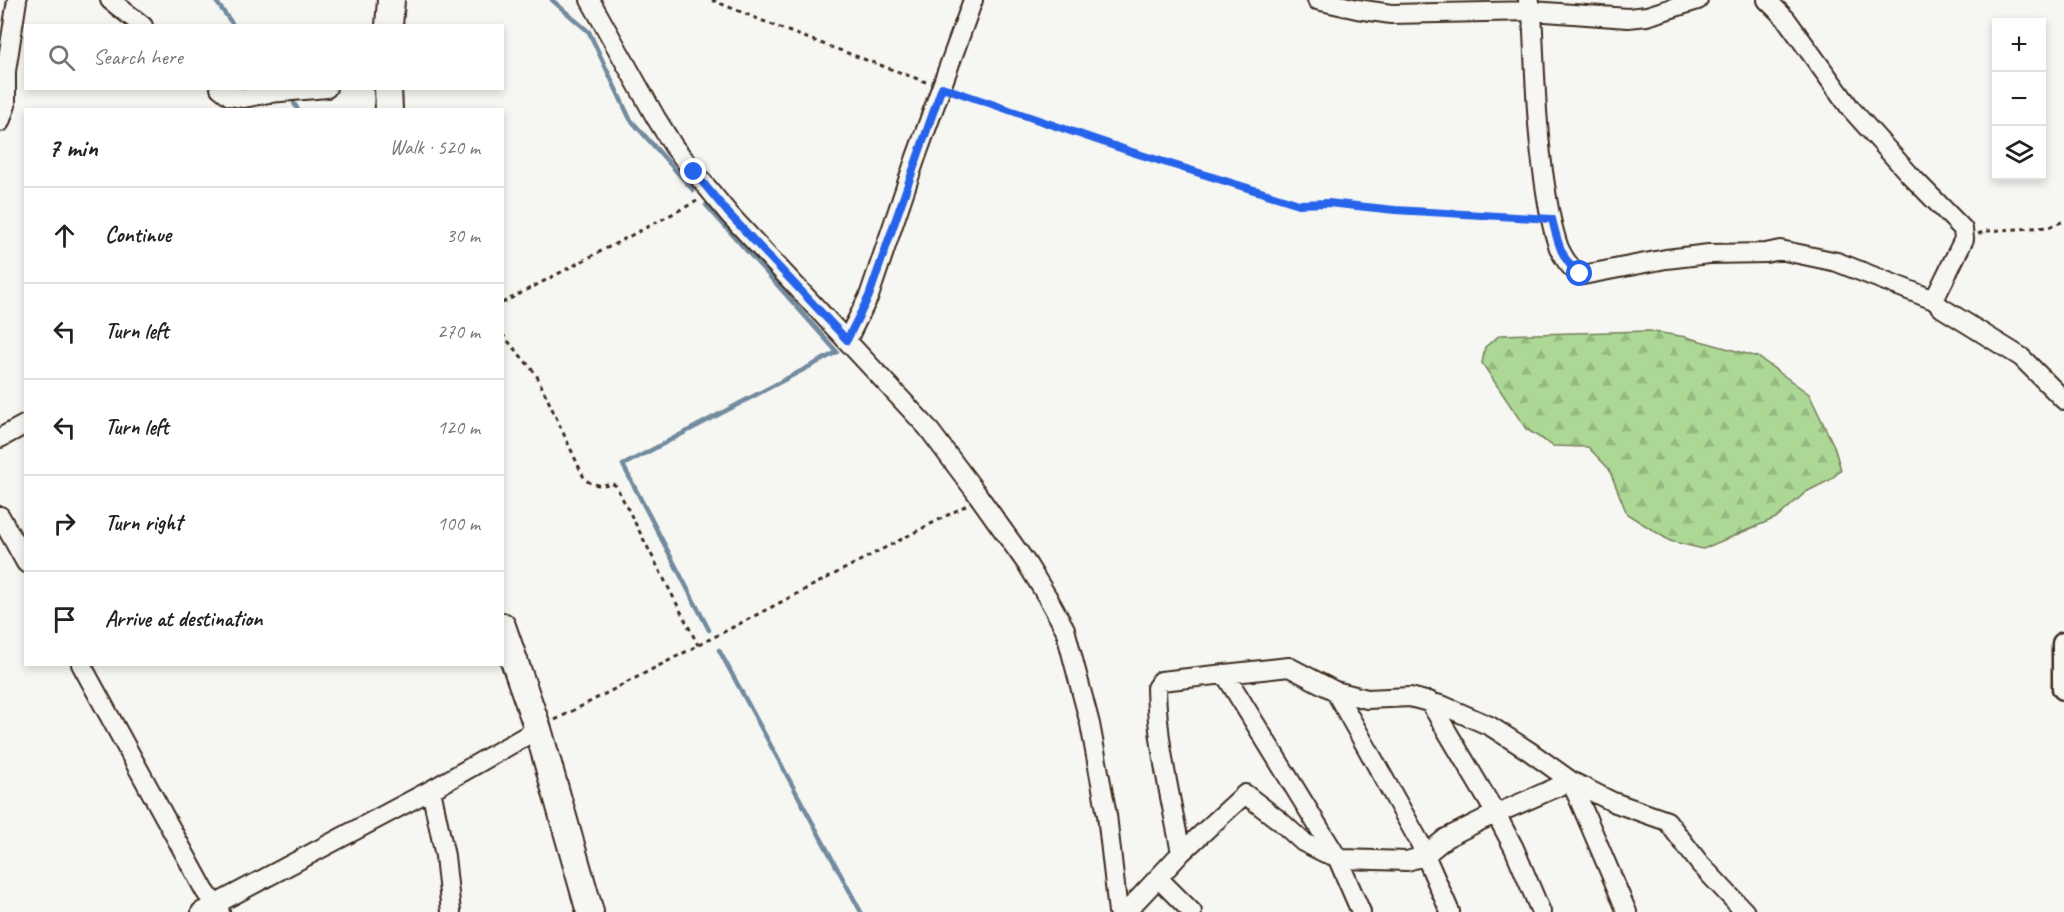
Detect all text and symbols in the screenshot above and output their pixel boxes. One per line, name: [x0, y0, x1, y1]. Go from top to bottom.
map controls: [1992, 18, 2046, 180]
button: +: [1992, 18, 2046, 72]
search box: [24, 24, 504, 90]
icon: search: [45, 41, 78, 74]
text: Search here: [93, 43, 183, 71]
button: −: [1992, 72, 2046, 126]
button: layers: [1992, 126, 2046, 180]
text: 7 min: [48, 131, 98, 164]
text: Walk · 520 m: [390, 135, 480, 160]
route end: [680, 158, 706, 184]
icon: ahead: [48, 219, 81, 252]
text: Continue: [105, 221, 171, 249]
text: 30 m: [446, 223, 480, 248]
route start: [1566, 260, 1592, 286]
icon: left: [48, 315, 81, 348]
text: Turn left: [105, 317, 169, 345]
text: 270 m: [437, 319, 480, 344]
icon: left: [48, 411, 81, 444]
text: Turn left: [105, 413, 169, 441]
text: 120 m: [437, 415, 480, 440]
icon: right: [48, 507, 81, 540]
text: Turn right: [105, 509, 182, 537]
text: 100 m: [437, 511, 480, 536]
icon: arrive: [48, 603, 81, 636]
text: Arrive at destination: [105, 605, 262, 633]

